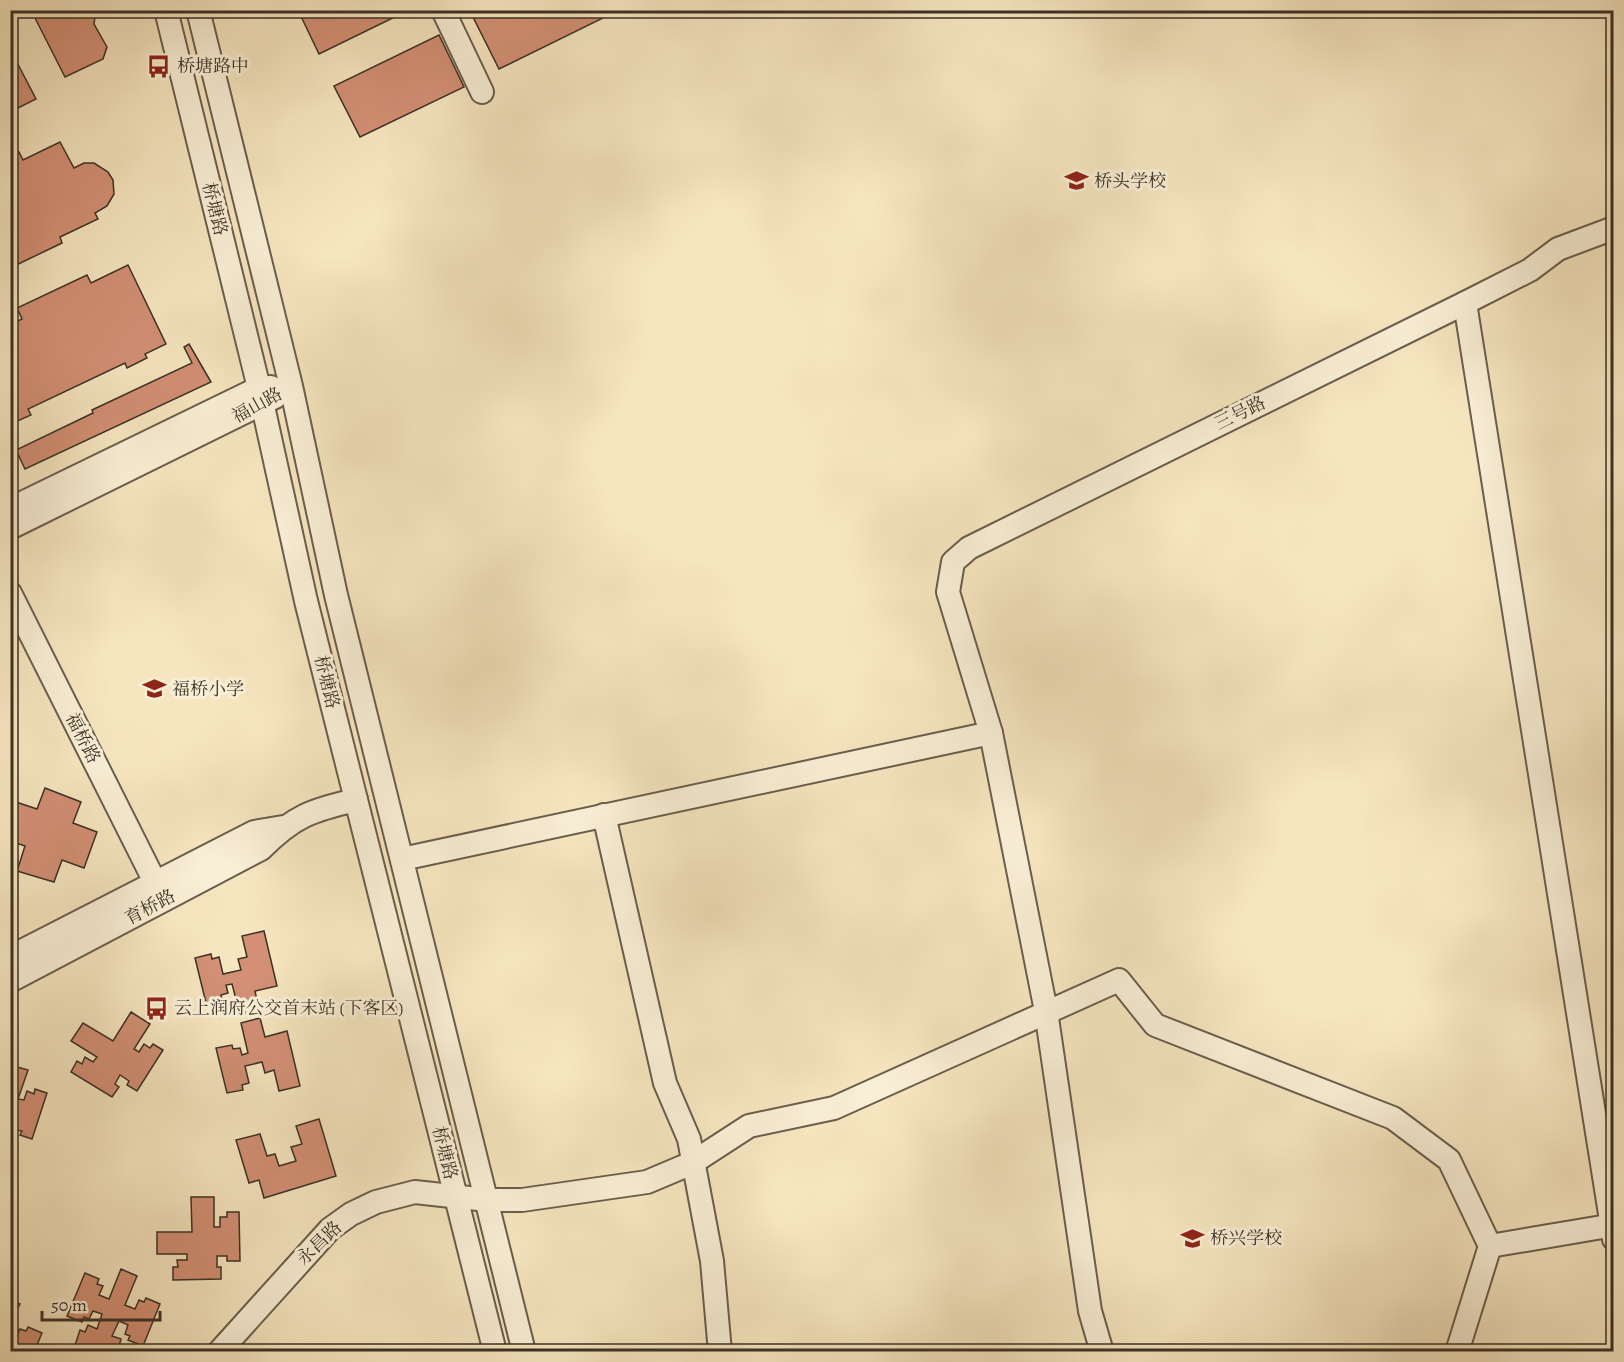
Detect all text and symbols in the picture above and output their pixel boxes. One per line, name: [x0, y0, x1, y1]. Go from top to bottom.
bus stop icon: 桥塘路中: [146, 53, 172, 79]
place label: 桥塘路中: [177, 54, 249, 78]
school or university icon: 桥头学校: [1063, 168, 1089, 194]
place label: 桥头学校: [1094, 169, 1166, 193]
street label: 桥塘路: [197, 180, 233, 238]
street label: 福山路: [228, 381, 286, 429]
street label: 三号路: [1210, 390, 1270, 436]
street label: 桥塘路: [309, 653, 345, 711]
school or university icon: 福桥小学: [141, 676, 167, 702]
place label: 福桥小学: [172, 677, 244, 701]
street label: 福桥路: [60, 708, 106, 768]
street label: 育桥路: [121, 884, 179, 930]
bus stop icon: 云上润府公交首末站 (下客区): [143, 995, 169, 1021]
place label: 云上润府公交首末站 (下客区): [174, 996, 403, 1020]
street label: 桥塘路: [427, 1124, 463, 1182]
street label: 永昌路: [291, 1216, 347, 1270]
school or university icon: 桥兴学校: [1179, 1225, 1205, 1251]
place label: 桥兴学校: [1210, 1226, 1282, 1250]
scale bar: [42, 1284, 160, 1322]
text: 50 m: [51, 1293, 87, 1317]

